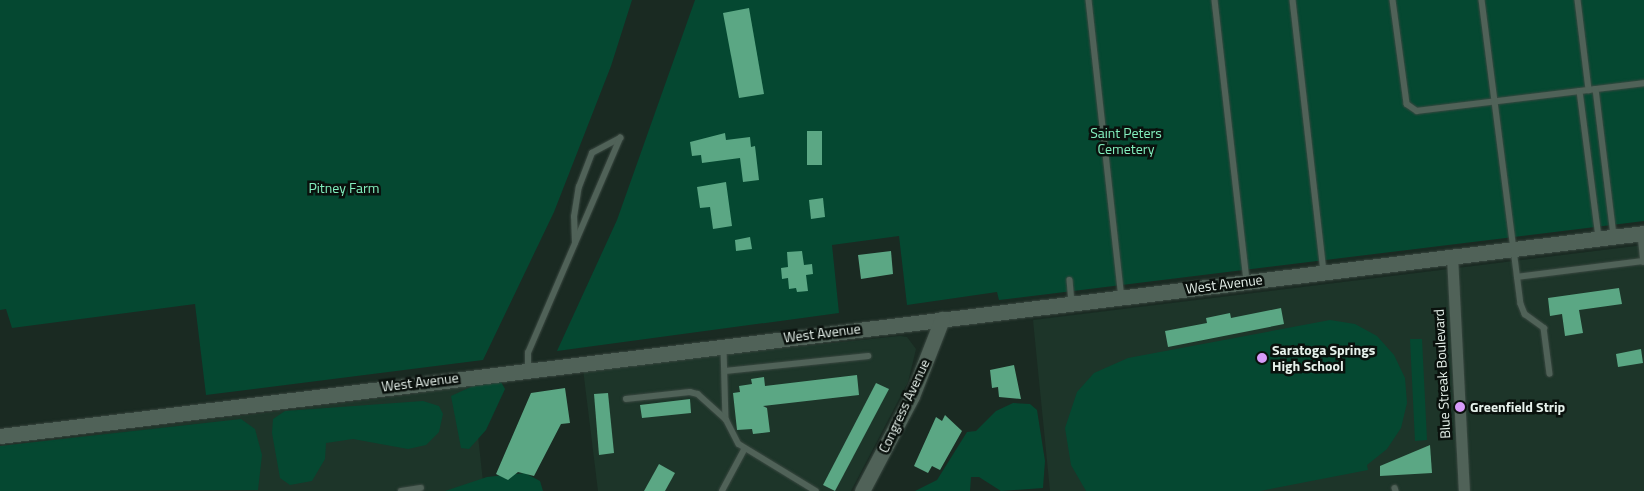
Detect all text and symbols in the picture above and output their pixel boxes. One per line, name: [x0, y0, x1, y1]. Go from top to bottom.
park label: Saint Peters Cemetery: [1090, 125, 1162, 158]
park label: Pitney Farm: [308, 180, 380, 196]
street label: West Avenue: [1185, 271, 1263, 297]
street label: Blue Streak Boulevard: [1430, 309, 1454, 439]
street label: West Avenue: [783, 320, 861, 346]
place label: Saratoga Springs High School: [1272, 342, 1375, 374]
marker: Saratoga Springs High School: [1256, 352, 1268, 364]
street label: Congress Avenue: [875, 357, 933, 455]
street label: West Avenue: [381, 369, 459, 395]
place label: Greenfield Strip: [1470, 399, 1565, 415]
marker: Greenfield Strip: [1454, 401, 1466, 413]

